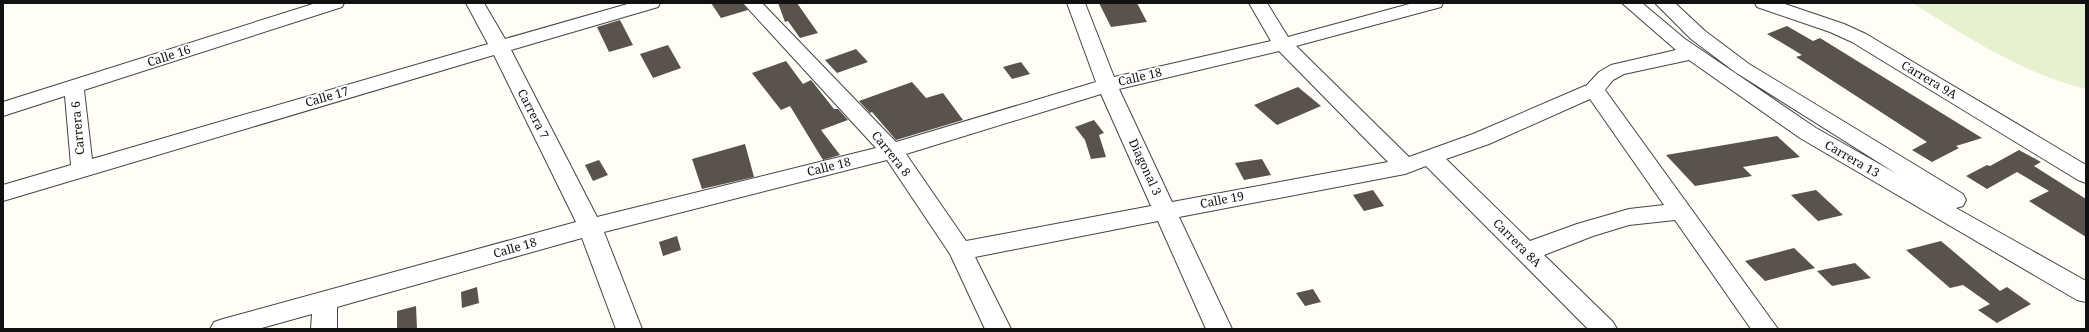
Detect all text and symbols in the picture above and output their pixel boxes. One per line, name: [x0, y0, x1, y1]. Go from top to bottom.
street label: Calle 16: [145, 40, 193, 70]
street label: Carrera 9A: [1898, 56, 1961, 103]
street label: Calle 18: [1116, 63, 1164, 90]
street label: Calle 17: [303, 82, 351, 111]
street label: Carrera 7: [514, 86, 553, 142]
street label: Carrera 6: [67, 100, 88, 156]
street label: Carrera 8: [868, 127, 915, 180]
street label: Diagonal 3: [1125, 136, 1166, 198]
street label: Carrera 13: [1822, 136, 1883, 181]
street label: Calle 18: [805, 153, 853, 180]
street label: Calle 19: [1198, 187, 1245, 212]
street label: Carrera 8A: [1489, 215, 1546, 271]
street label: Calle 18: [491, 233, 539, 262]

